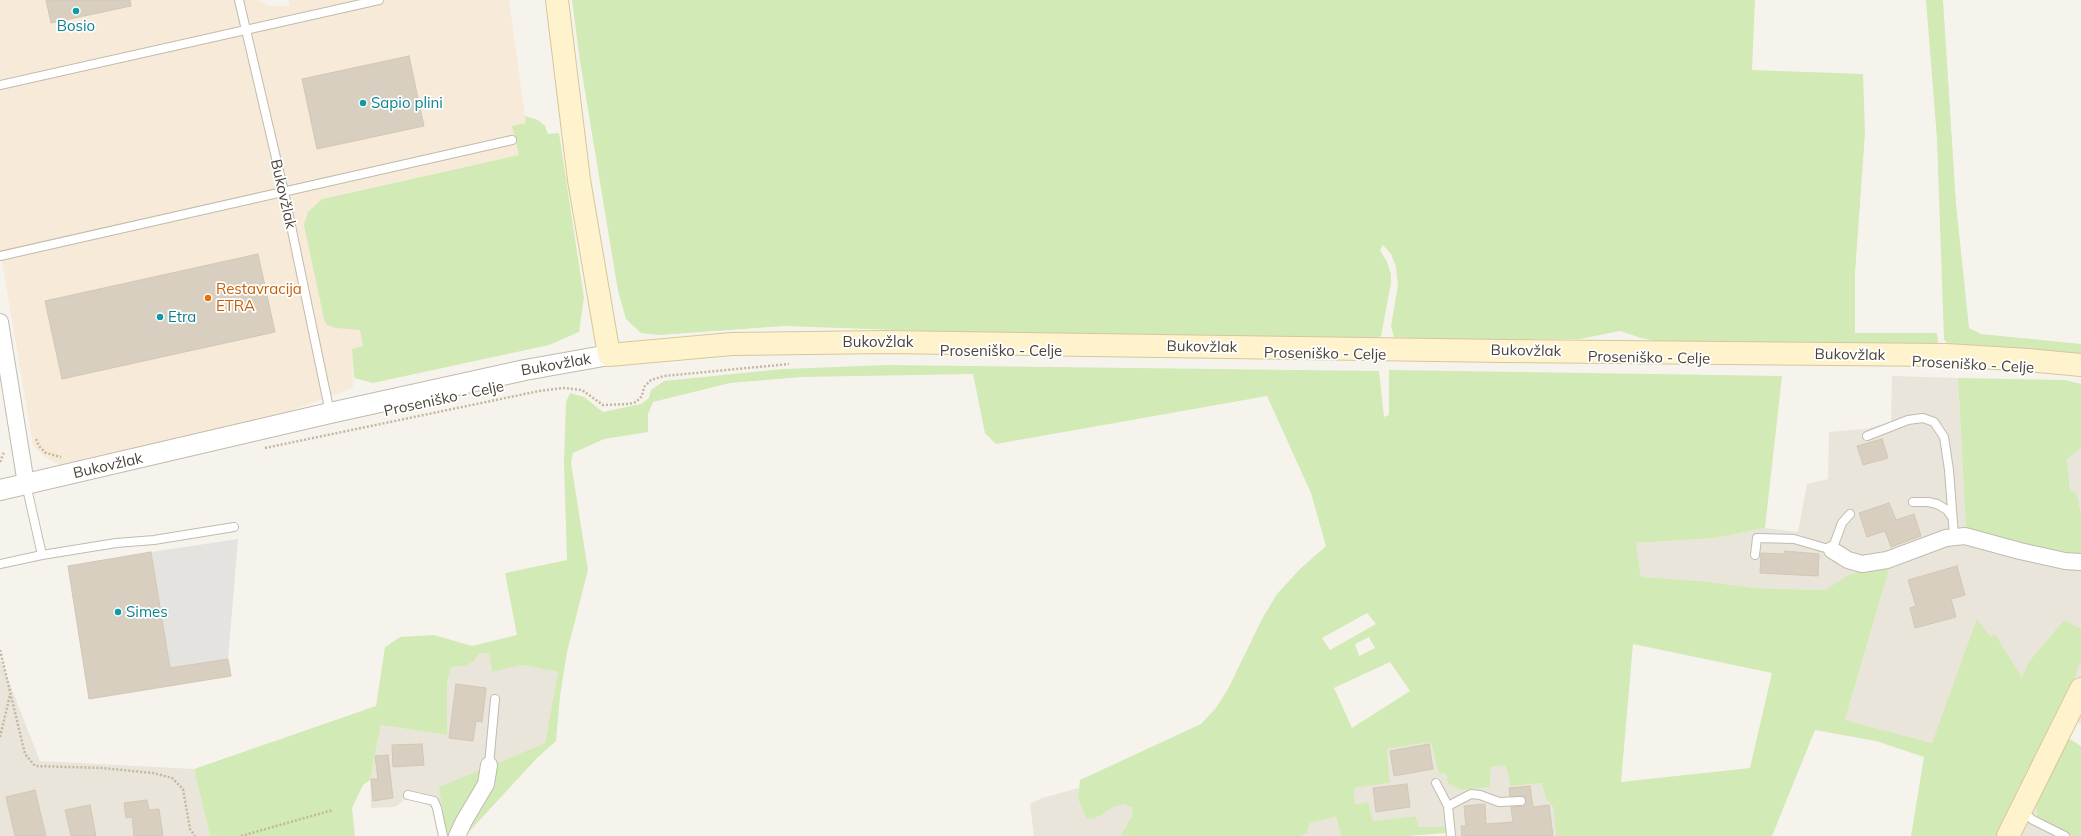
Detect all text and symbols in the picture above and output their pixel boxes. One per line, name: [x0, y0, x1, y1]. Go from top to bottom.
marker: Bosio: [71, 6, 81, 16]
place label: Bosio: [57, 17, 95, 35]
place label: Sapio plini: [371, 94, 443, 112]
marker: Sapio plini: [358, 98, 368, 108]
street label: Bukovžlak: [266, 157, 300, 231]
place label: Restavracija ETRA: [216, 280, 302, 315]
marker: Restavracija ETRA: [203, 293, 213, 303]
place label: Etra: [168, 308, 196, 326]
marker: Etra: [155, 312, 165, 322]
street label: Bukovžlak: [843, 333, 913, 351]
street label: Bukovžlak: [1166, 337, 1238, 357]
street label: Bukovžlak: [1490, 341, 1562, 361]
street label: Proseniško - Celje: [940, 342, 1062, 360]
street label: Proseniško - Celje: [1264, 344, 1386, 364]
street label: Bukovžlak: [1814, 345, 1886, 365]
street label: Proseniško - Celje: [1588, 348, 1710, 368]
street label: Bukovžlak: [520, 350, 592, 380]
street label: Proseniško - Celje: [1911, 353, 2035, 377]
street label: Proseniško - Celje: [382, 377, 506, 421]
street label: Bukovžlak: [71, 449, 145, 483]
place label: Simes: [126, 603, 168, 621]
marker: Simes: [113, 607, 123, 617]

